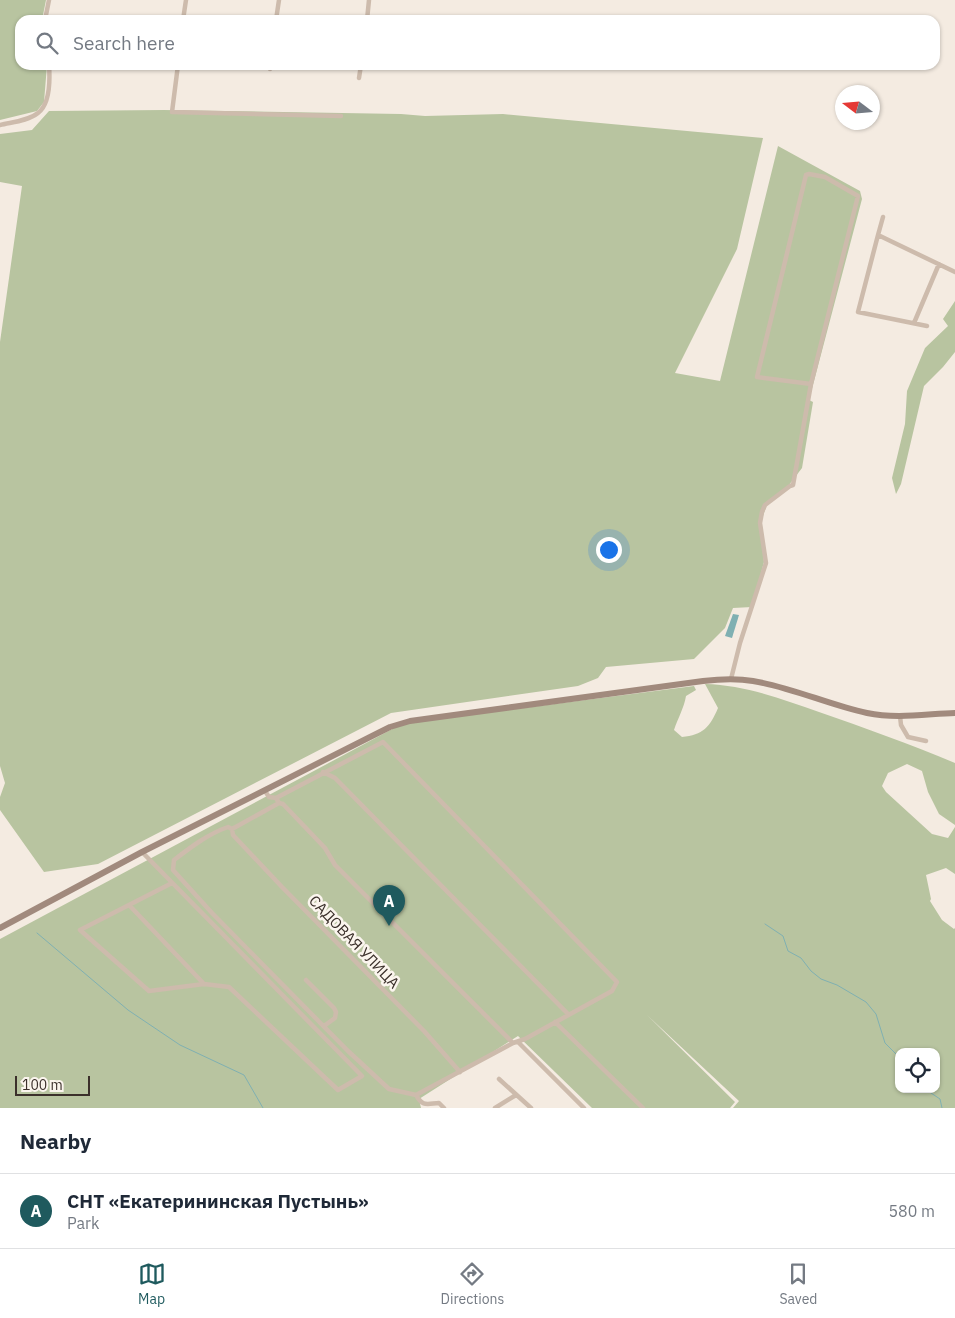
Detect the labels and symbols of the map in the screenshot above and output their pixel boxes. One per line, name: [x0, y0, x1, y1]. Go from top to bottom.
north arrow: [835, 85, 880, 130]
your location: [596, 537, 622, 563]
pin: A: [373, 885, 405, 926]
street label: САДОВАЯ УЛИЦА: [305, 891, 404, 993]
scale bar: [15, 1073, 90, 1096]

